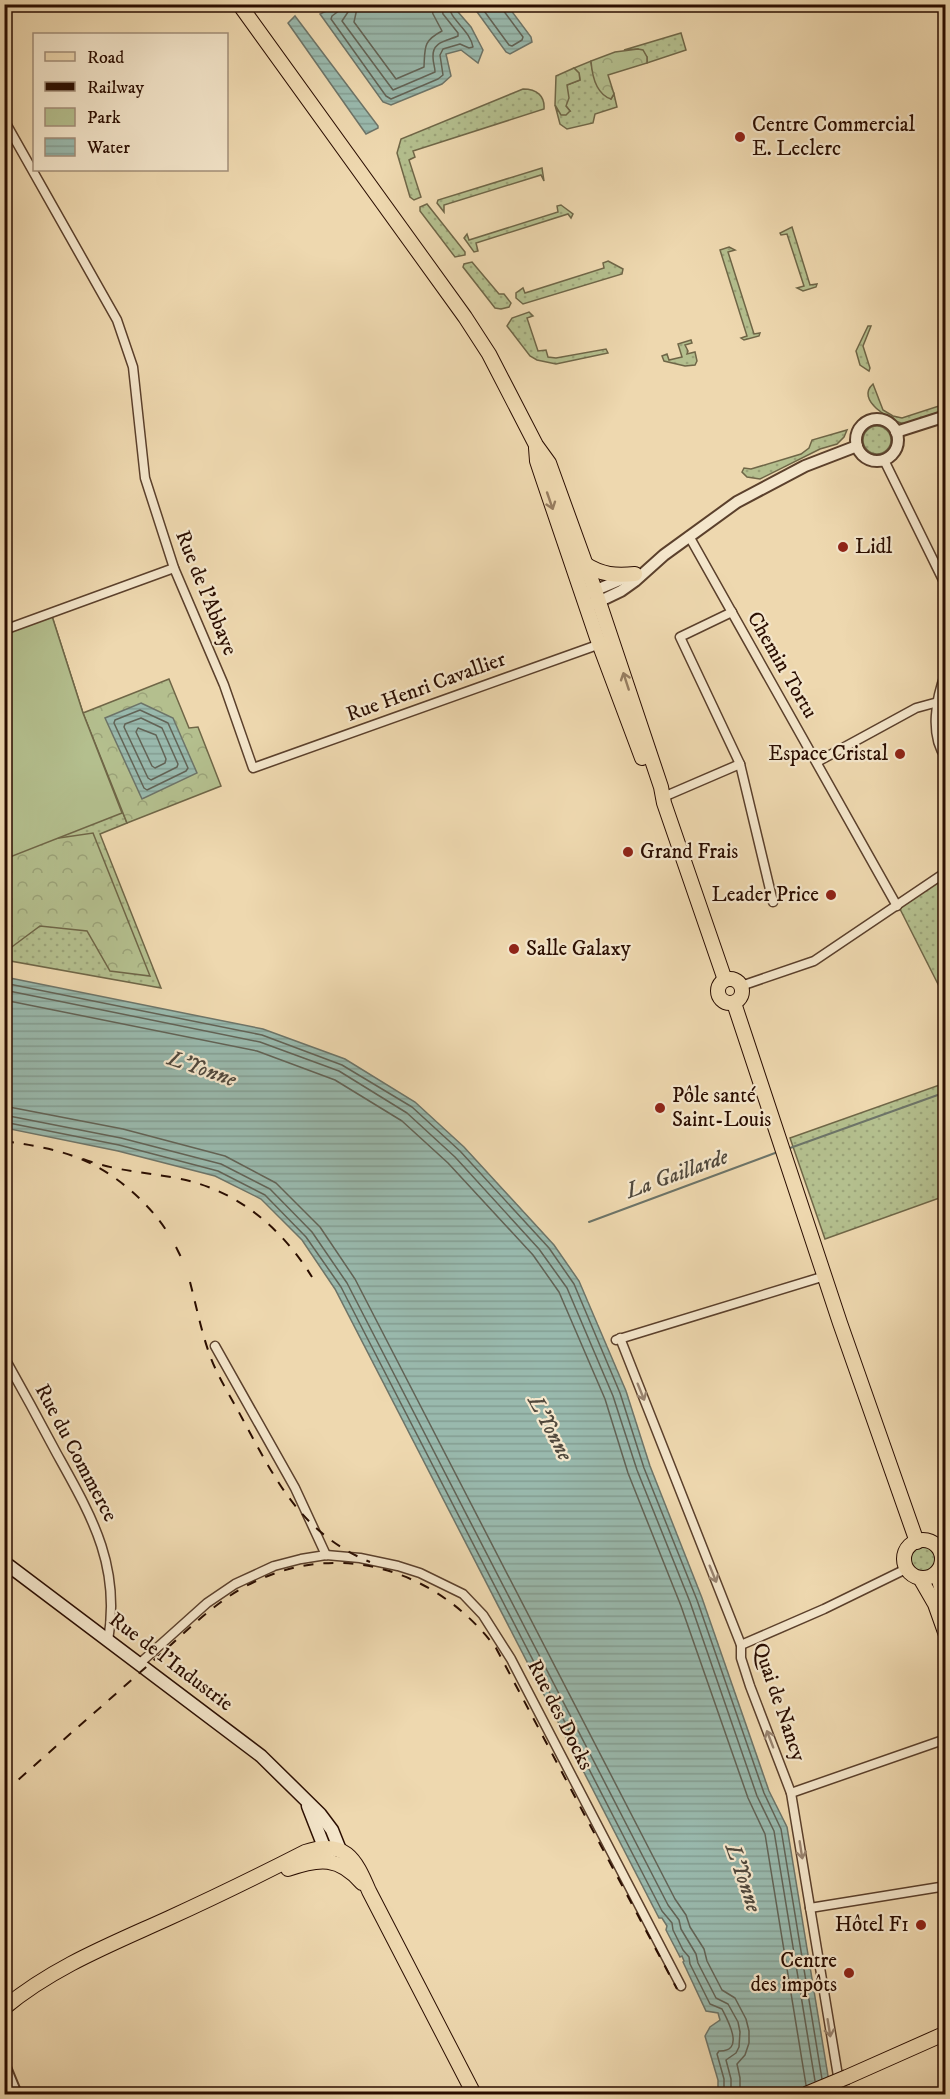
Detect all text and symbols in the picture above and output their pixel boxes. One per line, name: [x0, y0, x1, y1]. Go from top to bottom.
legend: [33, 33, 228, 171]
text: Road: [87, 47, 124, 69]
text: Railway: [87, 77, 145, 99]
text: Park: [87, 107, 121, 129]
place label: Centre Commercial E. Leclerc: [752, 112, 916, 162]
marker: Centre Commercial E. Leclerc: [733, 130, 747, 144]
text: Water: [86, 137, 130, 159]
one-way arrow: [546, 491, 557, 510]
street label: Rue de l'Abbaye: [169, 527, 243, 660]
place label: Lidl: [855, 534, 893, 560]
marker: Lidl: [836, 540, 850, 554]
street label: Chemin Tortu: [741, 607, 823, 723]
street label: Rue Henri Cavallier: [343, 646, 509, 728]
one-way arrow: [619, 672, 630, 691]
place label: Espace Cristal: [768, 741, 889, 767]
marker: Espace Cristal: [893, 747, 907, 761]
place label: Grand Frais: [640, 839, 738, 865]
marker: Grand Frais: [621, 845, 635, 859]
place label: Leader Price: [712, 882, 819, 908]
marker: Leader Price: [824, 888, 838, 902]
place label: Salle Galaxy: [526, 936, 632, 962]
marker: Salle Galaxy: [507, 942, 521, 956]
water label: L'Yonne: [162, 1044, 240, 1093]
place label: Pôle santé Saint-Louis: [672, 1083, 771, 1133]
marker: Pôle santé Saint-Louis: [653, 1101, 667, 1115]
water label: La Gaillarde: [620, 1143, 732, 1206]
street label: Rue du Commerce: [29, 1380, 123, 1527]
one-way arrow: [636, 1383, 647, 1401]
water label: L'Yonne: [521, 1389, 579, 1466]
one-way arrow: [708, 1564, 719, 1583]
street label: Rue de l'Industrie: [104, 1607, 238, 1717]
street label: Quai de Nancy: [747, 1639, 812, 1766]
street label: Rue des Docks: [521, 1655, 599, 1775]
one-way arrow: [763, 1730, 774, 1748]
water label: L'Yonne: [718, 1838, 767, 1916]
one-way arrow: [796, 1840, 807, 1860]
place label: Hôtel F1: [835, 1912, 909, 1938]
marker: Hôtel F1: [914, 1918, 928, 1932]
place label: Centre des impôts: [751, 1948, 837, 1998]
marker: Centre des impôts: [842, 1966, 856, 1980]
one-way arrow: [824, 2017, 835, 2037]

